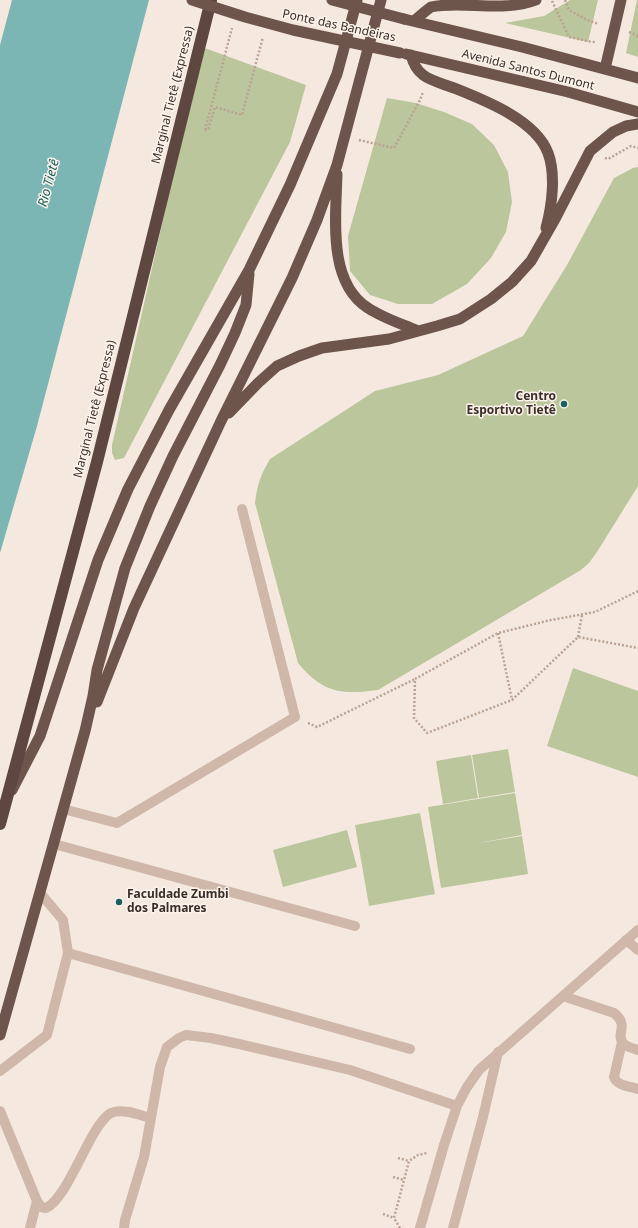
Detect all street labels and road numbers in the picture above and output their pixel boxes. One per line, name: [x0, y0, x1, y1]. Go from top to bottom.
street label: Ponte das Bandeiras: [281, 7, 397, 45]
street label: Marginal Tietê (Expressa): [149, 25, 197, 165]
street label: Avenida Santos Dumont: [460, 47, 596, 93]
street label: Marginal Tietê (Expressa): [71, 339, 119, 479]

